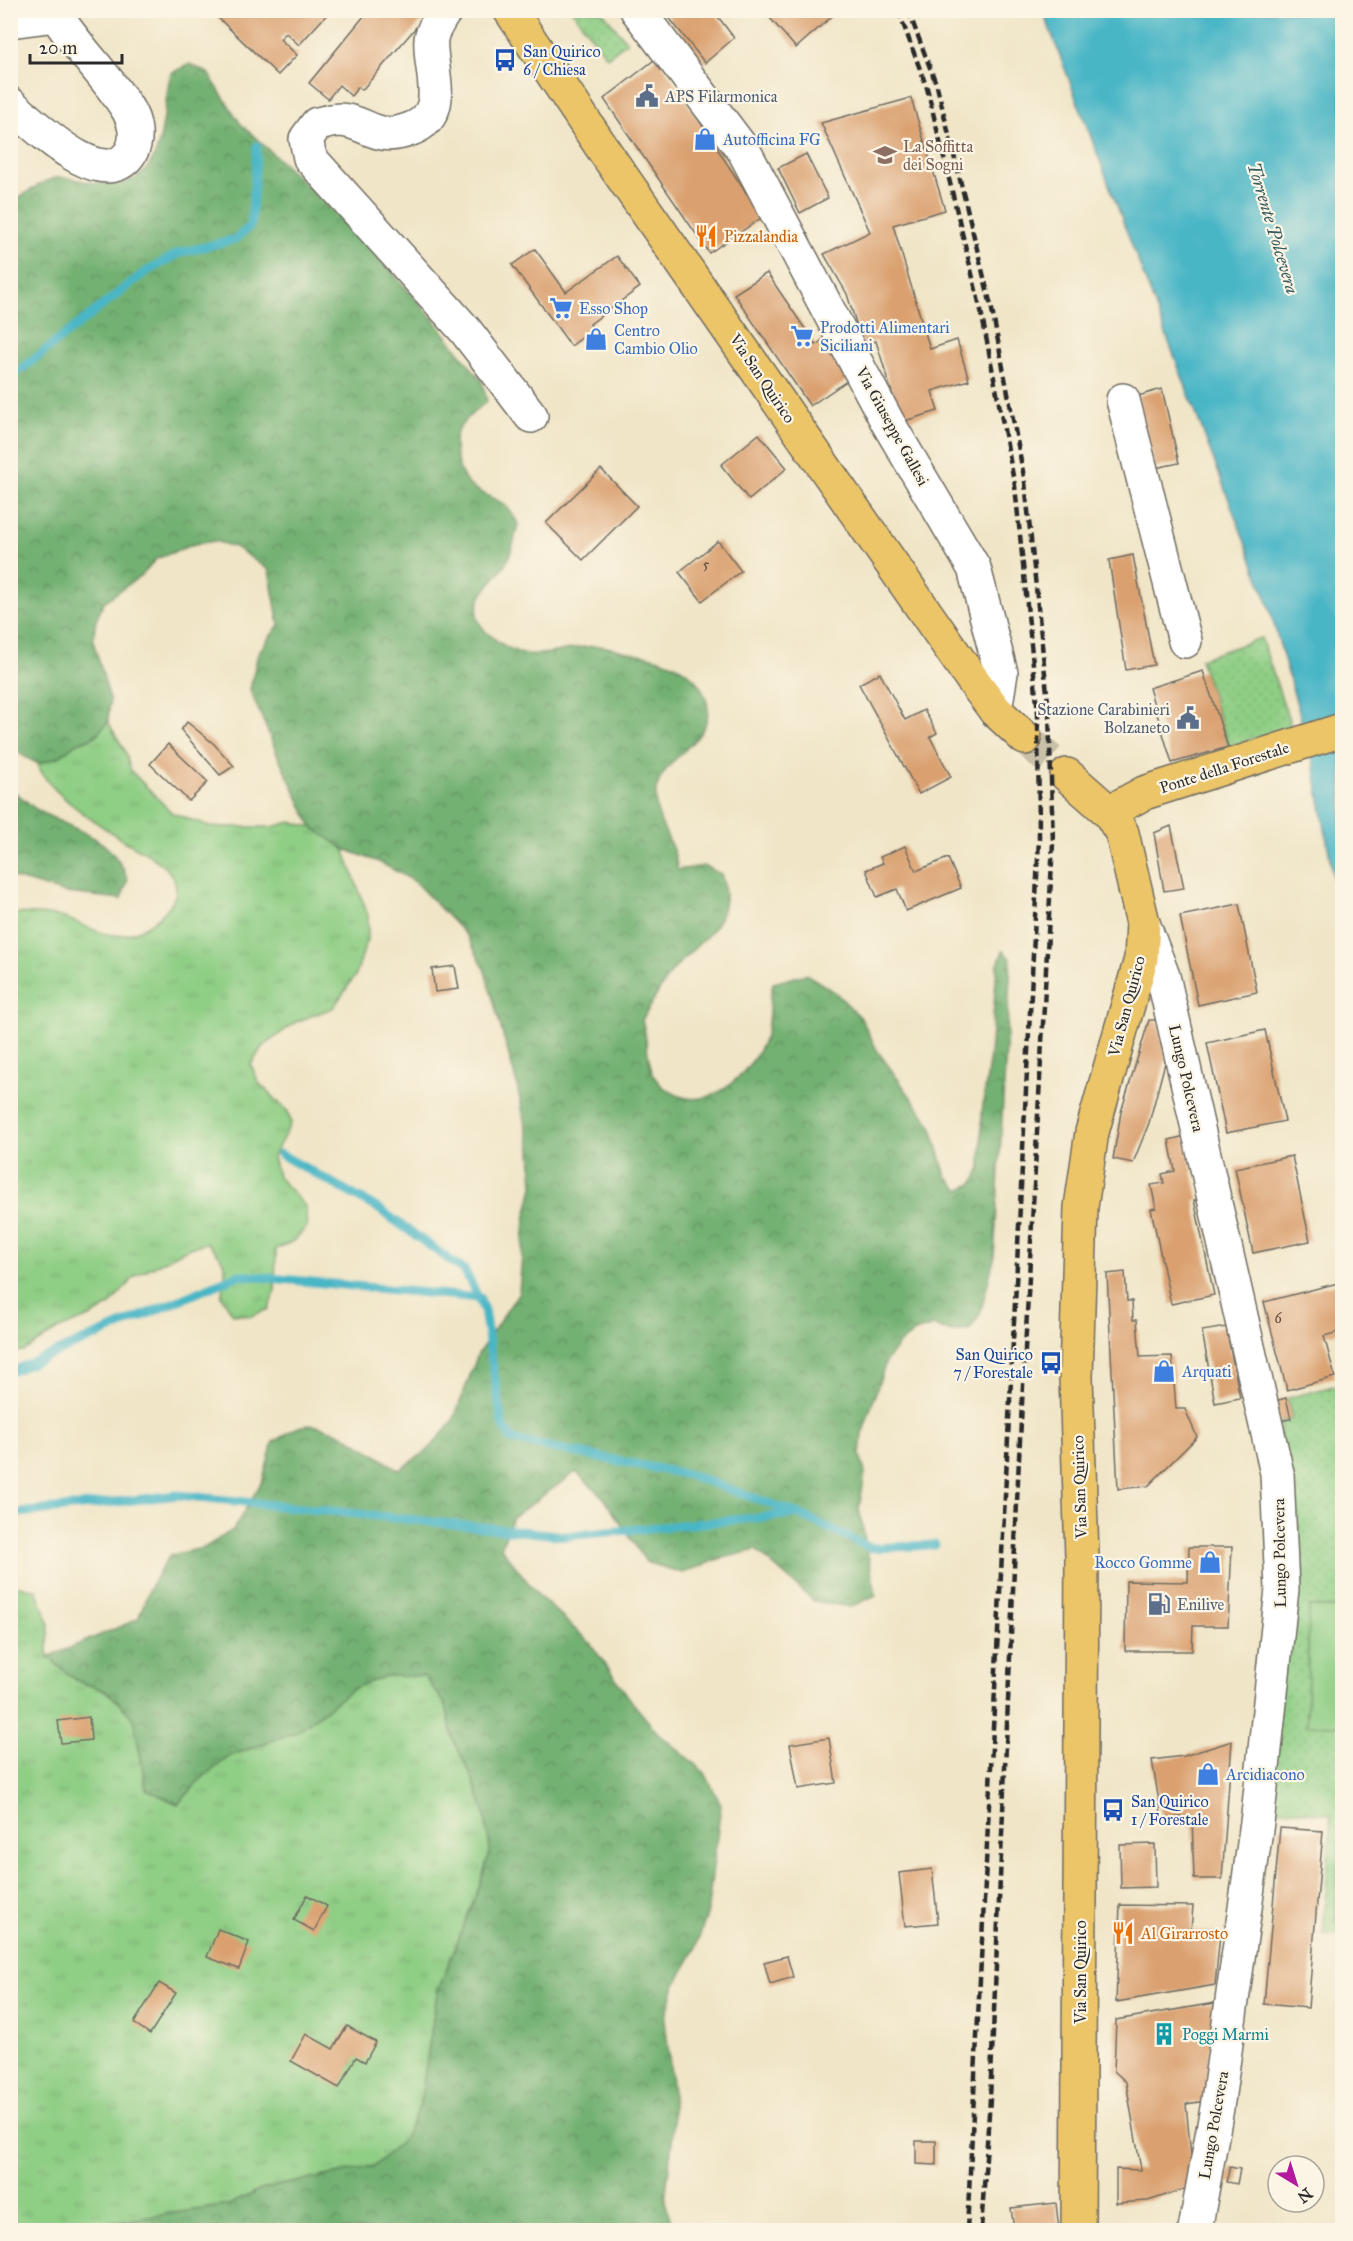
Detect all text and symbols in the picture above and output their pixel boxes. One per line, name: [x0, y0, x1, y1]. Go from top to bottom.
scale bar: [30, 27, 122, 65]
text: 20 m: [39, 37, 77, 59]
place label: San Quirico 6 / Chiesa: [523, 42, 601, 79]
bus stop icon: San Quirico 6 / Chiesa: [492, 47, 518, 73]
public building icon: APS Filarmonica: [634, 83, 660, 109]
place label: APS Filarmonica: [664, 87, 778, 106]
shop icon: Autofficina FG: [692, 126, 718, 152]
place label: Autofficina FG: [722, 130, 821, 149]
place label: La Soffitta dei Sogni: [903, 137, 973, 175]
school or university icon: La Soffitta dei Sogni: [872, 142, 898, 168]
water label: Torrente Polcevera: [1243, 160, 1304, 297]
restaurant icon: Pizzalandia: [693, 223, 719, 249]
place label: Pizzalandia: [724, 227, 798, 246]
supermarket icon: Esso Shop: [548, 295, 574, 321]
place label: Esso Shop: [579, 299, 648, 318]
place label: Prodotti Alimentari Siciliani: [820, 318, 950, 355]
place label: Centro Cambio Olio: [614, 321, 698, 358]
supermarket icon: Prodotti Alimentari Siciliani: [789, 323, 815, 349]
shop icon: Centro Cambio Olio: [583, 326, 609, 352]
street label: Via San Quirico: [725, 329, 799, 426]
street label: Via Giuseppe Gallesi: [852, 363, 933, 489]
house number: 5: [703, 556, 710, 573]
place label: Stazione Carabinieri Bolzaneto: [1037, 700, 1171, 737]
public building icon: Stazione Carabinieri Bolzaneto: [1175, 705, 1201, 731]
street label: Ponte della Forestale: [1157, 738, 1292, 797]
street label: Via San Quirico: [1104, 954, 1149, 1059]
street label: Lungo Polcevera: [1164, 1023, 1208, 1134]
house number: 6: [1274, 1310, 1282, 1327]
place label: San Quirico 7 / Forestale: [953, 1345, 1033, 1382]
bus stop icon: San Quirico 7 / Forestale: [1038, 1350, 1064, 1376]
shop icon: Arquati: [1151, 1358, 1177, 1384]
place label: Arquati: [1181, 1362, 1232, 1382]
street label: Via San Quirico: [1068, 1435, 1091, 1540]
street label: Lungo Polcevera: [1269, 1498, 1291, 1608]
shop icon: Rocco Gomme: [1197, 1549, 1223, 1575]
place label: Rocco Gomme: [1094, 1553, 1192, 1572]
fuel station icon: Enilive: [1146, 1591, 1172, 1617]
place label: Enilive: [1177, 1595, 1225, 1614]
shop icon: Arcidiacono: [1195, 1761, 1221, 1787]
place label: Arcidiacono: [1225, 1765, 1305, 1784]
place label: San Quirico 1 / Forestale: [1131, 1792, 1209, 1829]
bus stop icon: San Quirico 1 / Forestale: [1100, 1797, 1126, 1823]
street label: Via San Quirico: [1071, 1920, 1090, 2025]
restaurant icon: Al Girarrosto: [1110, 1920, 1136, 1946]
place label: Al Girarrosto: [1140, 1924, 1228, 1943]
building icon: Poggi Marmi: [1151, 2021, 1177, 2047]
place label: Poggi Marmi: [1182, 2025, 1269, 2045]
street label: Lungo Polcevera: [1195, 2069, 1233, 2181]
north arrow: [1266, 2154, 1326, 2214]
text: N: [1293, 2184, 1316, 2207]

